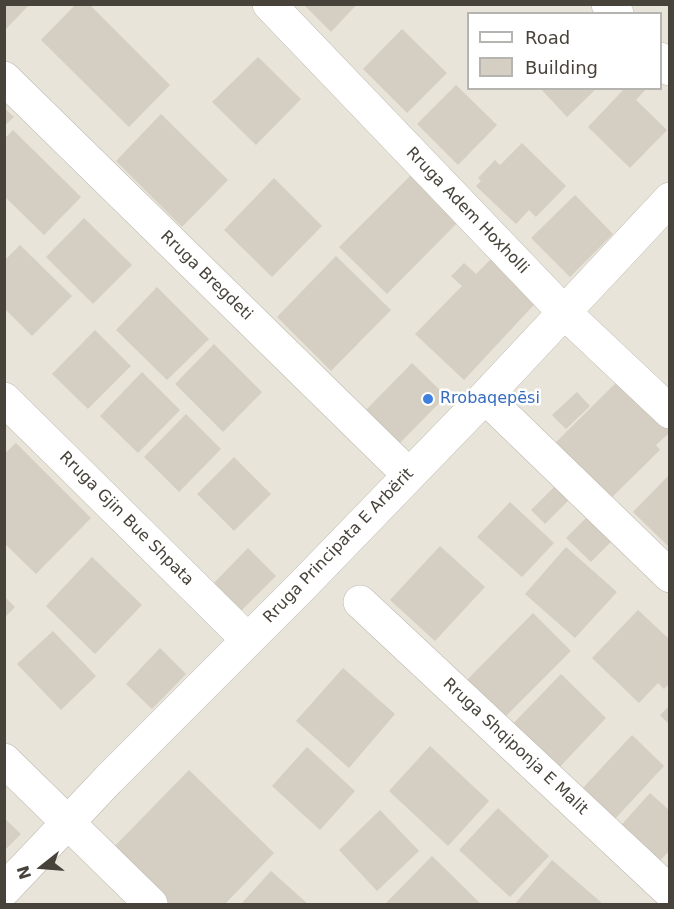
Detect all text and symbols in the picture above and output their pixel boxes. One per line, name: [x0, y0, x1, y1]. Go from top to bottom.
legend: [467, 12, 662, 90]
text: Road: [525, 27, 570, 48]
text: Building: [525, 57, 598, 78]
street label: Rruga Adem Hoxholli: [402, 144, 532, 278]
street label: Rruga Bregdeti: [156, 227, 256, 325]
place label: Rrobaqepēsi: [440, 389, 540, 409]
marker: Rrobaqepēsi: [421, 392, 435, 406]
street label: Rruga Gjin Bue Shpata: [55, 448, 197, 590]
street label: Rruga Principata E Arbërit: [260, 465, 418, 627]
street label: Rruga Shqiponja E Malit: [439, 675, 591, 819]
north arrow: [12, 837, 72, 897]
text: N: [13, 863, 35, 882]

